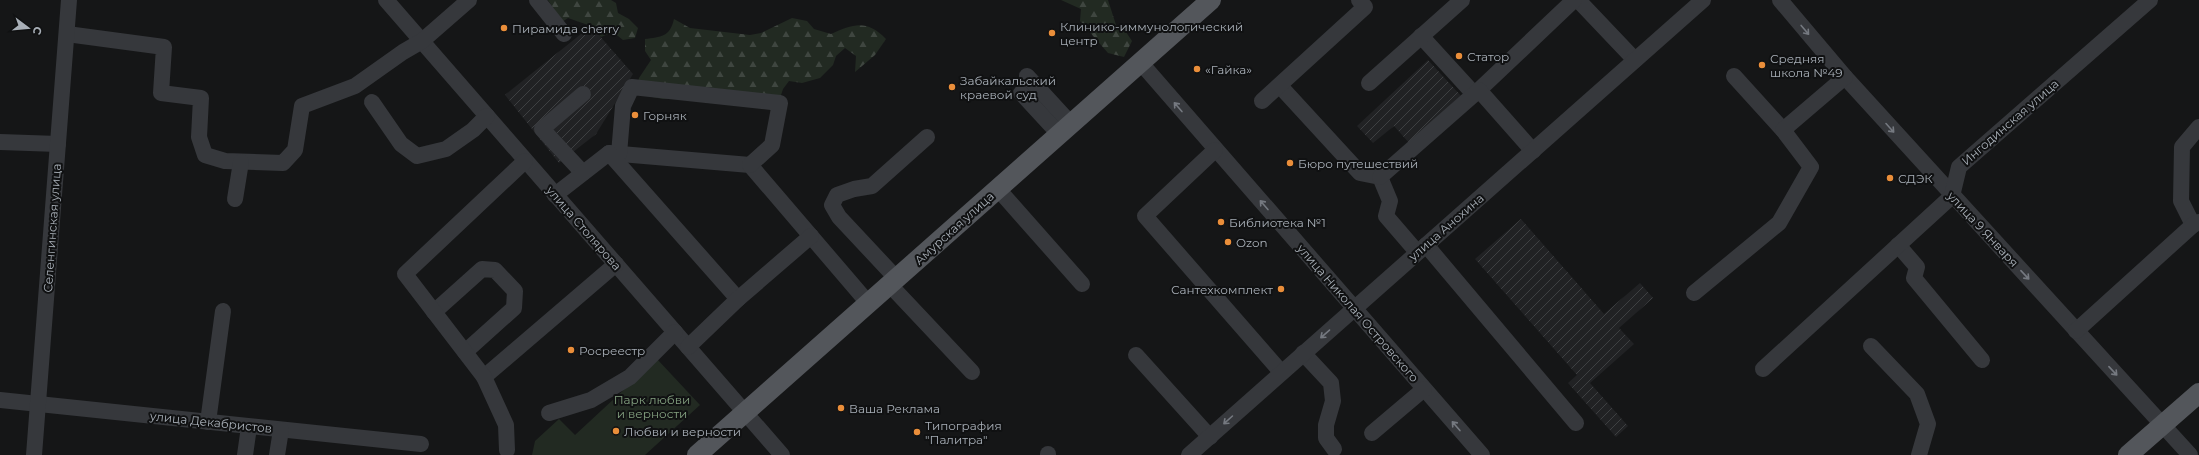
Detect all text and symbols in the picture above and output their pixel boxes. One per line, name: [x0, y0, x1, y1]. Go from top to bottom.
north arrow: [8, 8, 48, 48]
place label: Клинико-иммунологический центр: [1060, 19, 1243, 48]
place label: Пирамида cherry: [512, 21, 620, 36]
marker: Пирамида cherry: [499, 23, 509, 33]
text: С: [30, 25, 45, 37]
one-way arrow: [1800, 25, 1809, 35]
marker: Клинико-иммунологический центр: [1047, 28, 1057, 38]
place label: Статор: [1467, 49, 1509, 64]
marker: Статор: [1454, 51, 1464, 61]
place label: Средняя школа №49: [1770, 51, 1843, 80]
marker: Средняя школа №49: [1757, 60, 1767, 70]
place label: «Гайка»: [1205, 62, 1252, 77]
marker: «Гайка»: [1192, 64, 1202, 74]
place label: Забайкальский краевой суд: [960, 73, 1056, 102]
street label: Ингодинская улица: [1958, 76, 2062, 168]
marker: Забайкальский краевой суд: [947, 82, 957, 92]
one-way arrow: [1174, 102, 1183, 113]
place label: Горняк: [643, 108, 687, 123]
marker: Горняк: [630, 110, 640, 120]
one-way arrow: [1886, 123, 1895, 133]
place label: Бюро путешествий: [1298, 156, 1418, 171]
marker: Бюро путешествий: [1285, 158, 1295, 168]
street label: Селенгинская улица: [40, 163, 64, 293]
place label: СДЭК: [1898, 171, 1933, 186]
marker: СДЭК: [1885, 173, 1895, 183]
street label: улица Столярова: [543, 182, 625, 273]
street label: улица 9 Января: [1944, 187, 2022, 270]
street label: Амурская улица: [911, 188, 997, 268]
street label: улица Анохина: [1405, 190, 1487, 264]
one-way arrow: [1259, 200, 1269, 210]
place label: Библиотека №1: [1229, 215, 1326, 230]
marker: Библиотека №1: [1216, 217, 1226, 227]
place label: Ozon: [1236, 235, 1268, 250]
marker: Ozon: [1223, 237, 1233, 247]
street label: улица Николая Островского: [1293, 240, 1422, 385]
one-way arrow: [2021, 270, 2030, 281]
place label: Сантехкомплект: [1171, 282, 1273, 297]
marker: Сантехкомплект: [1276, 284, 1286, 294]
one-way arrow: [1320, 329, 1330, 338]
place label: Росреестр: [579, 343, 645, 358]
marker: Росреестр: [566, 345, 576, 355]
one-way arrow: [2109, 366, 2118, 376]
park label: Парк любви и верности: [614, 392, 690, 421]
place label: Ваша Реклама: [849, 401, 940, 416]
marker: Ваша Реклама: [836, 403, 846, 413]
street label: улица Декабристов: [148, 408, 273, 436]
one-way arrow: [1223, 416, 1233, 425]
place label: Типография "Палитра": [925, 418, 1002, 447]
one-way arrow: [1452, 421, 1461, 431]
place label: Любви и верности: [624, 424, 741, 439]
marker: Любви и верности: [611, 426, 621, 436]
marker: Типография "Палитра": [912, 427, 922, 437]

